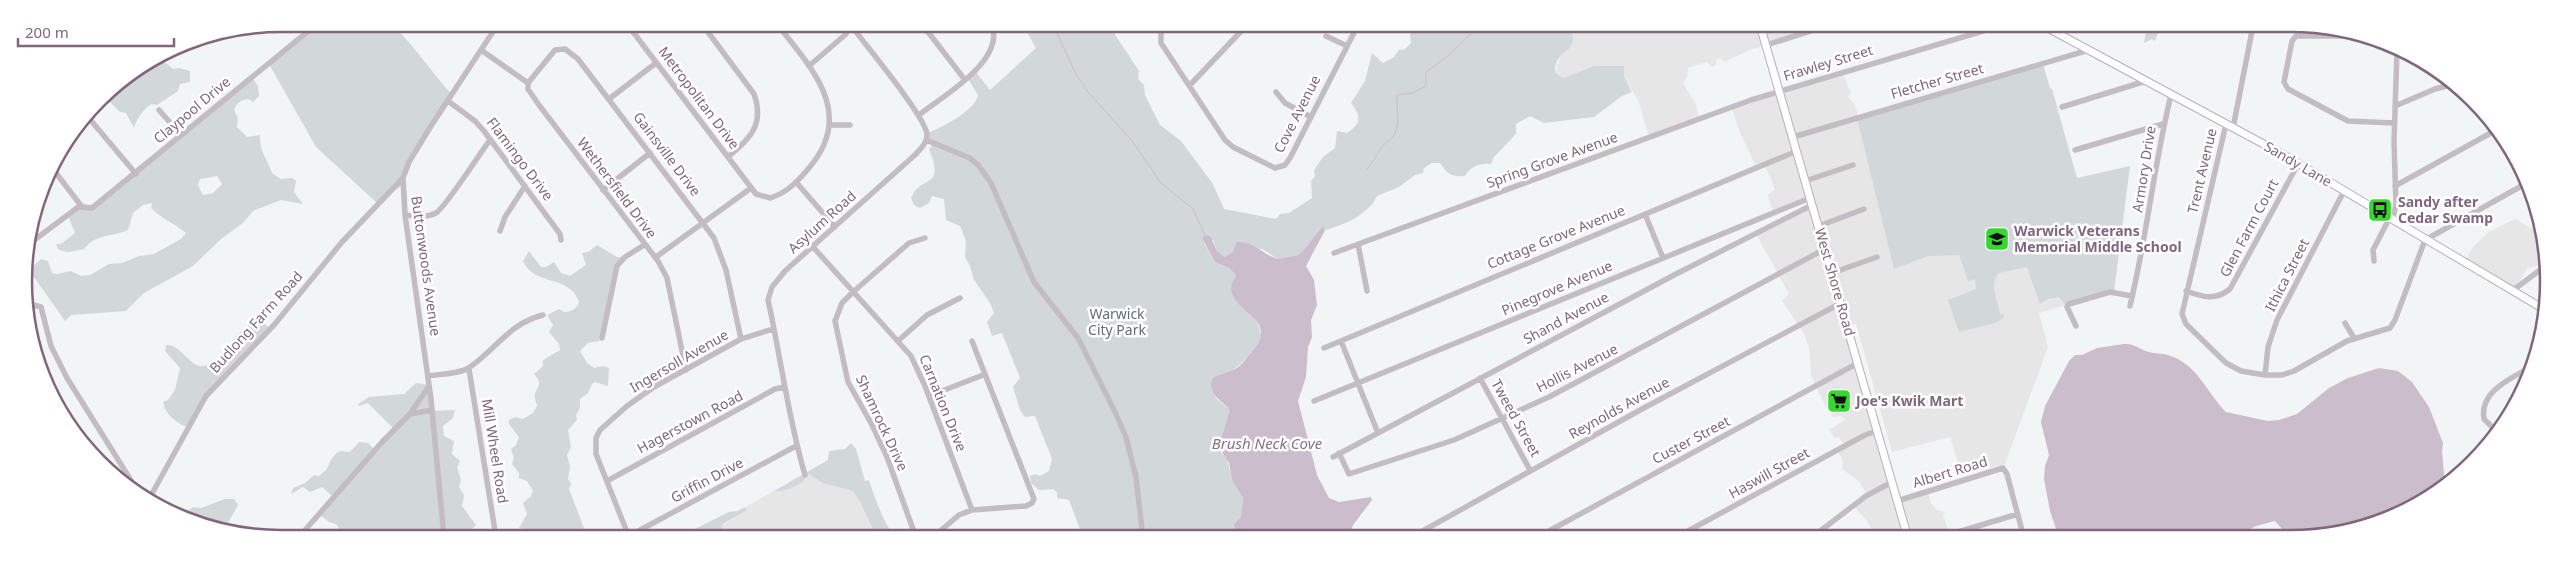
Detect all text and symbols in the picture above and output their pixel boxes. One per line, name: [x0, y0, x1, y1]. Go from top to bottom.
scale bar: [18, 15, 174, 47]
text: 200 m: [25, 22, 69, 42]
street label: Frawley Street: [1781, 40, 1875, 85]
street label: Metropolitan Drive: [655, 43, 744, 153]
street label: Fletcher Street: [1888, 58, 1985, 103]
street label: Claypool Drive: [149, 72, 234, 147]
street label: Cove Avenue: [1269, 72, 1324, 156]
street label: Gainsville Drive: [629, 108, 705, 200]
street label: Flamingo Drive: [483, 113, 558, 204]
street label: Armory Drive: [2127, 124, 2160, 214]
street label: Trent Avenue: [2182, 126, 2221, 215]
street label: Spring Grove Avenue: [1484, 127, 1620, 192]
street label: Wethersfield Drive: [573, 133, 662, 242]
street label: Sandy Lane: [2261, 137, 2336, 191]
street label: Glen Farm Court: [2215, 175, 2282, 280]
street label: Asylum Road: [784, 186, 860, 257]
place label: Sandy after Cedar Swamp: [2398, 192, 2493, 227]
street label: Buttonwoods Avenue: [407, 195, 446, 337]
bus stop icon: Sandy after Cedar Swamp: [2367, 197, 2393, 223]
street label: Cottage Grove Avenue: [1484, 200, 1628, 273]
place label: Warwick Veterans Memorial Middle School: [2014, 221, 2182, 256]
street label: West Shore Road: [1811, 226, 1860, 338]
school or university icon: Warwick Veterans Memorial Middle School: [1984, 226, 2010, 252]
street label: Ithica Street: [2260, 235, 2313, 314]
street label: Pinegrove Avenue: [1498, 256, 1615, 319]
street label: Budlong Farm Road: [205, 267, 306, 377]
street label: Shand Avenue: [1520, 287, 1612, 348]
park label: Warwick City Park: [1088, 304, 1146, 339]
street label: Ingersoll Avenue: [626, 325, 732, 397]
street label: Hollis Avenue: [1533, 339, 1621, 396]
street label: Carnation Drive: [915, 351, 972, 454]
street label: Shamrock Drive: [852, 372, 913, 474]
street label: Reynolds Avenue: [1565, 372, 1673, 443]
street label: Tweed Street: [1487, 376, 1546, 460]
street label: Hagerstown Road: [633, 386, 746, 458]
supermarket icon: Joe's Kwik Mart: [1826, 388, 1852, 414]
place label: Joe's Kwik Mart: [1854, 391, 1963, 410]
street label: Mill Wheel Road: [478, 397, 513, 505]
street label: Custer Street: [1648, 411, 1733, 468]
water label: Brush Neck Cove: [1212, 433, 1323, 453]
street label: Haswill Street: [1725, 443, 1813, 503]
street label: Albert Road: [1910, 451, 1990, 492]
street label: Griffin Drive: [667, 452, 747, 507]

